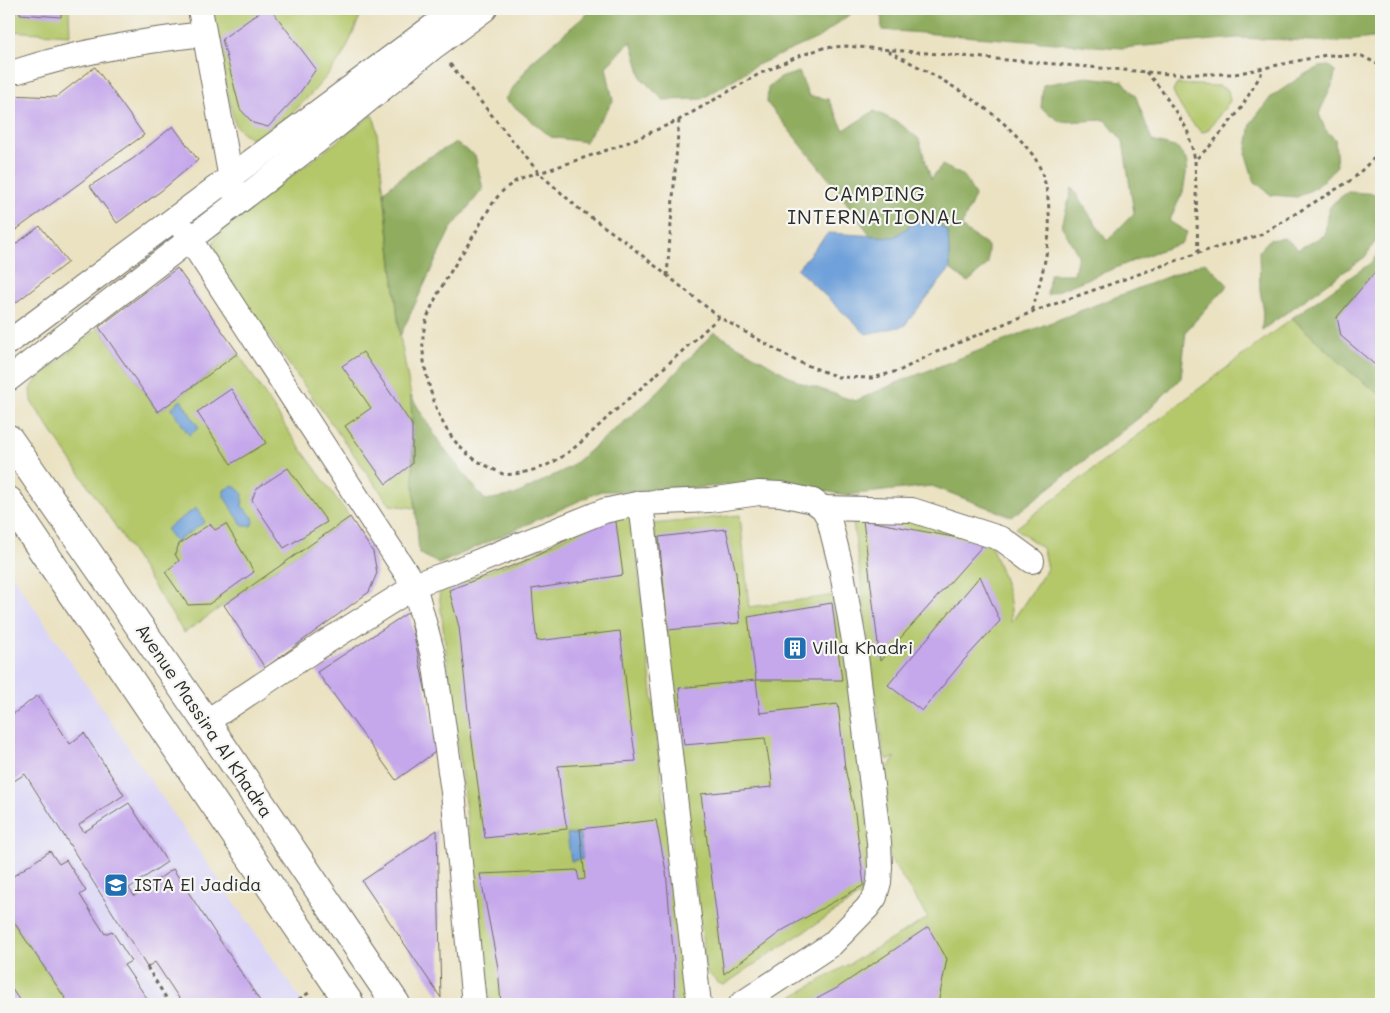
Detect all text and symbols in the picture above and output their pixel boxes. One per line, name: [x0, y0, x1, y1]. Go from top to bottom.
district label: CAMPING INTERNATIONAL: [787, 180, 963, 229]
street label: Avenue Massira Al Khadra: [131, 619, 279, 822]
building icon: Villa Khadri: [782, 635, 808, 661]
place label: Villa Khadri: [812, 635, 913, 659]
school or university icon: ISTA El Jadida: [103, 872, 129, 898]
place label: ISTA El Jadida: [134, 872, 262, 896]

